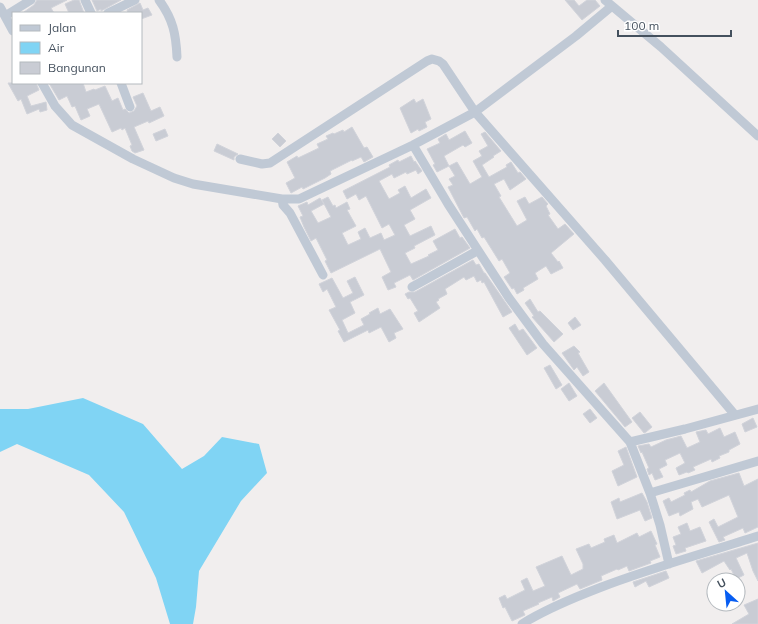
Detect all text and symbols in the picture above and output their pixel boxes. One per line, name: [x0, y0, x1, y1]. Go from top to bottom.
legend: [12, 12, 142, 84]
scale bar: [618, 12, 731, 38]
text: 100 m: [624, 18, 659, 33]
text: Jalan: [48, 20, 76, 35]
text: Air: [48, 40, 65, 55]
text: Bangunan: [48, 60, 106, 75]
north arrow: [706, 572, 746, 612]
text: U: [715, 575, 728, 591]

